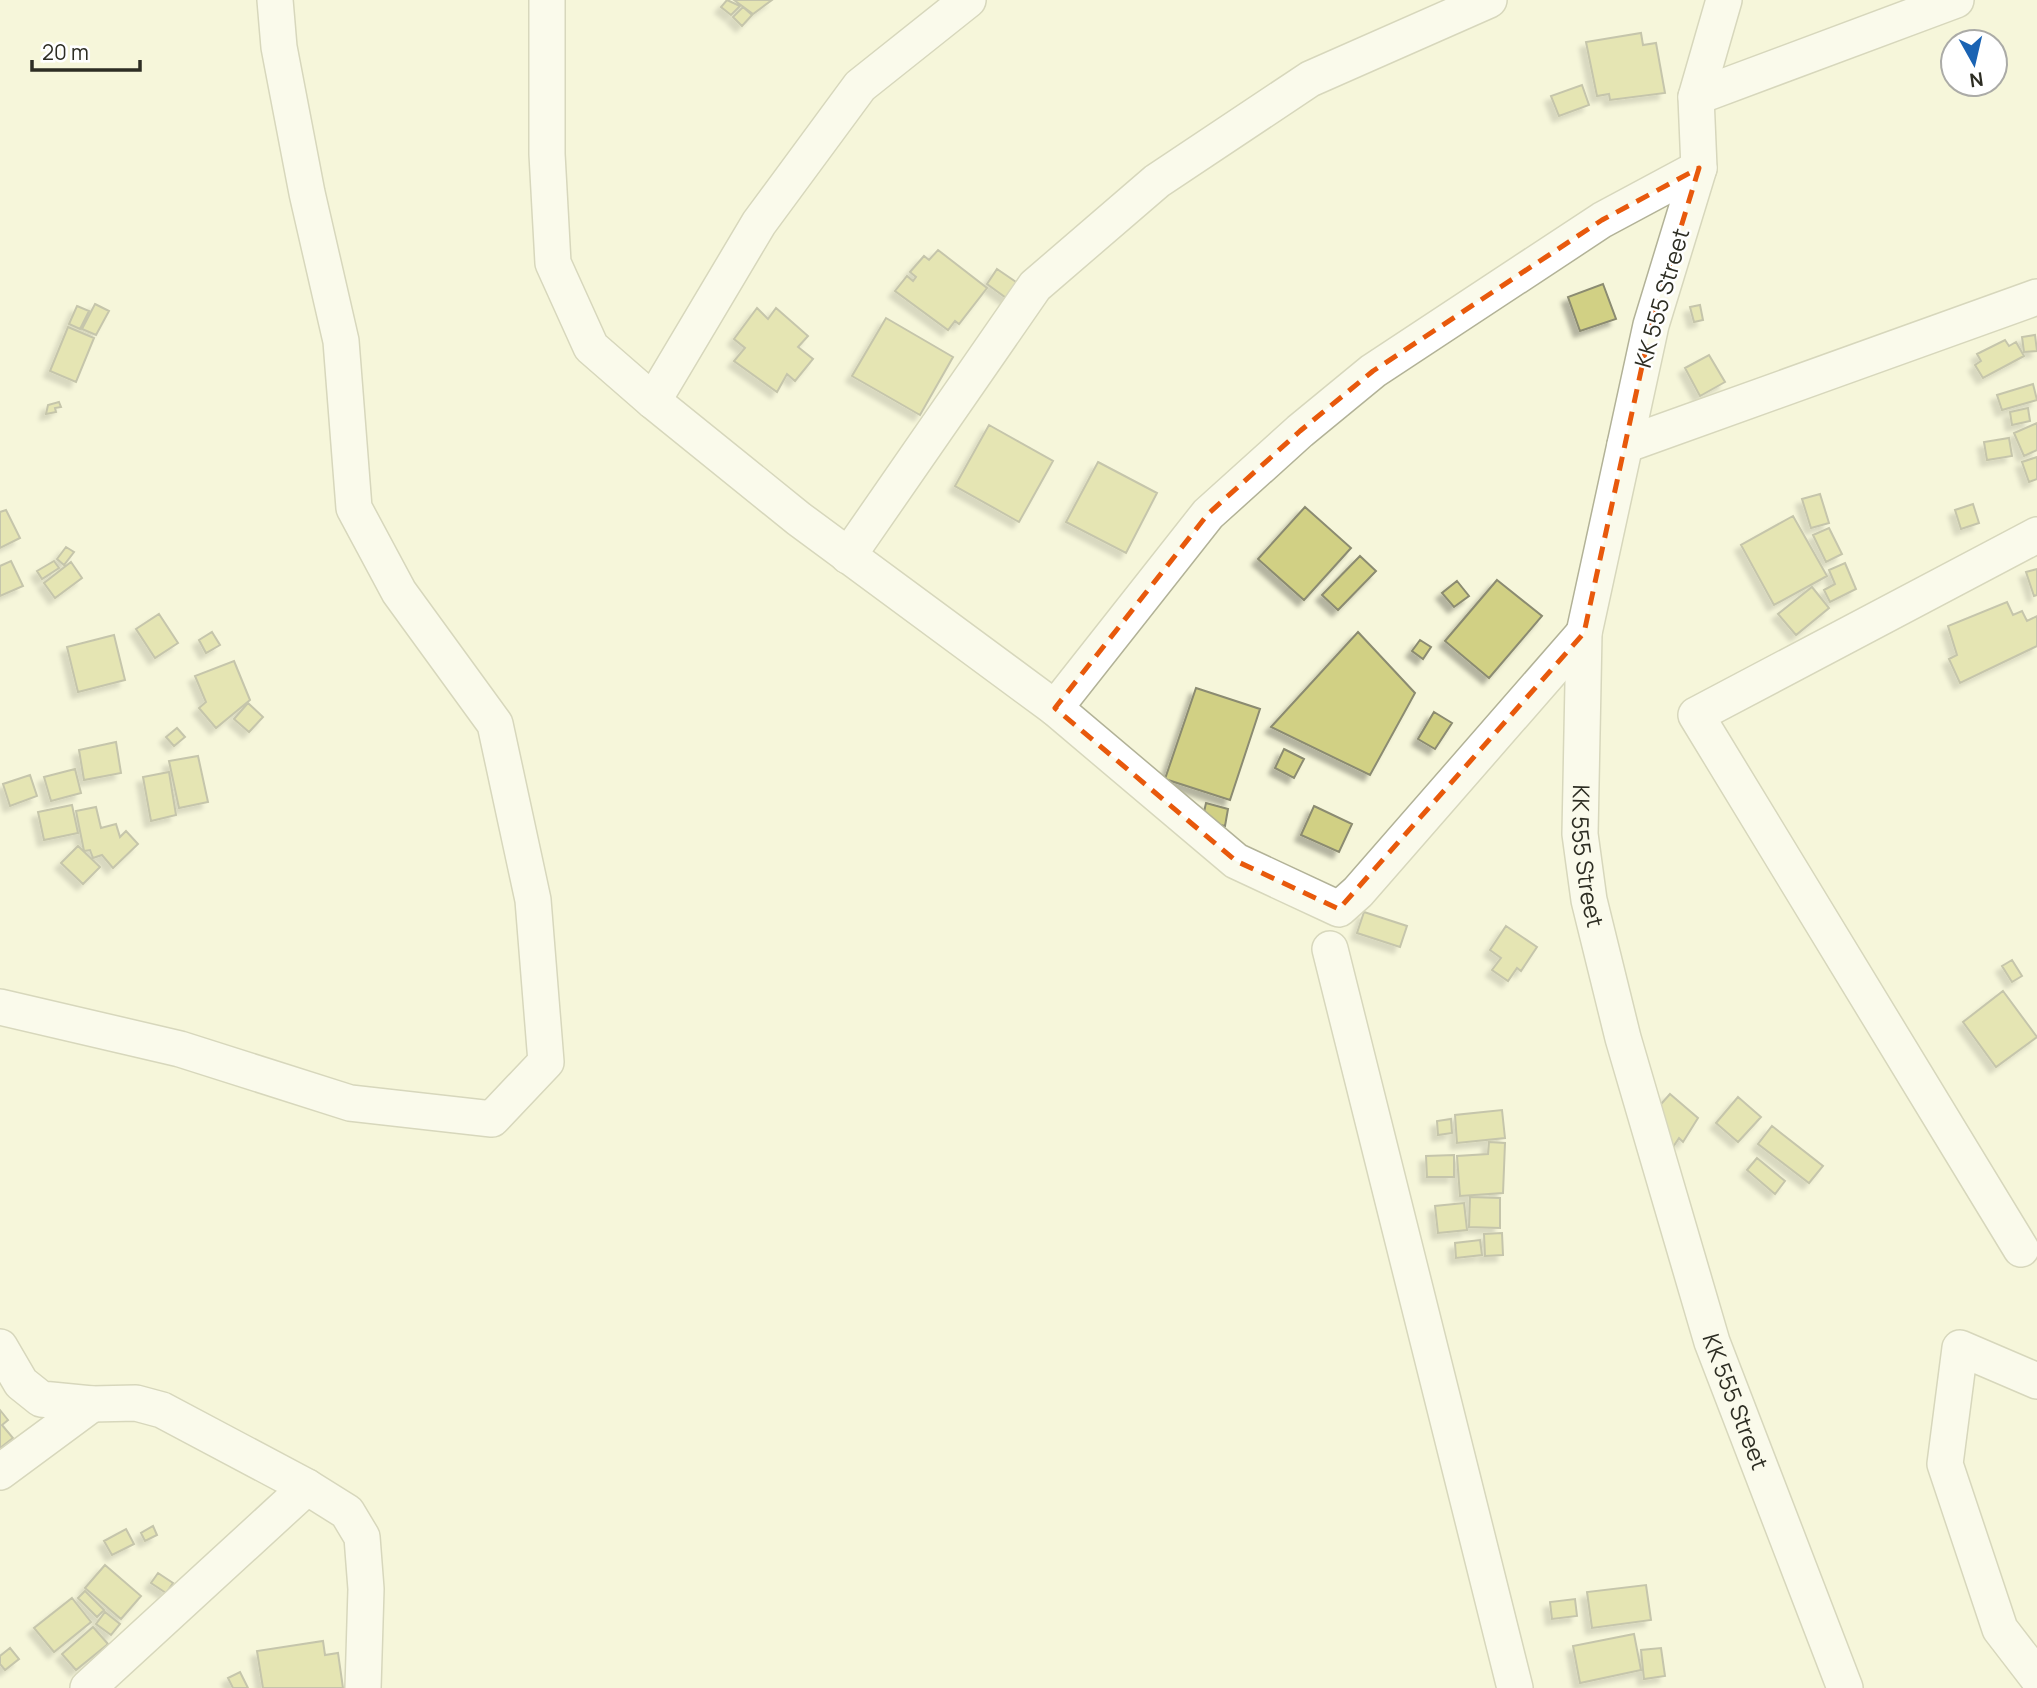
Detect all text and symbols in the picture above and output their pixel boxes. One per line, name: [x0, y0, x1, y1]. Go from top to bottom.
scale bar: [32, 28, 140, 72]
north arrow: [1939, 28, 2009, 98]
text: 20 m: [42, 38, 89, 66]
text: N: [1968, 66, 1985, 94]
street label: KK 555 Street: [1626, 224, 1696, 371]
street label: KK 555 Street: [1565, 784, 1612, 931]
street label: KK 555 Street: [1695, 1330, 1777, 1474]

